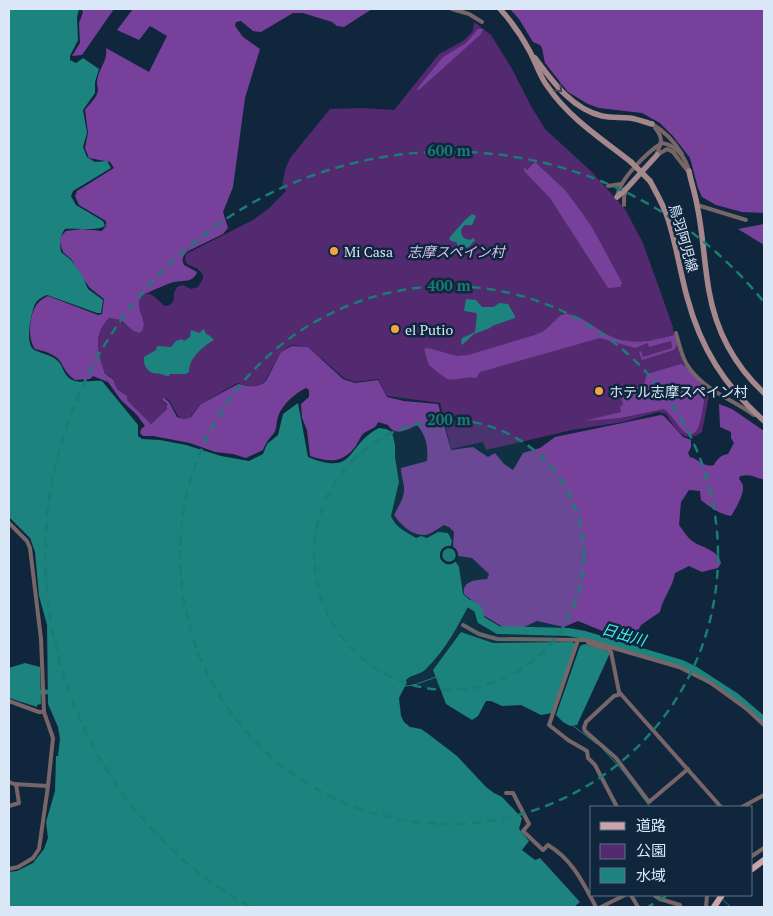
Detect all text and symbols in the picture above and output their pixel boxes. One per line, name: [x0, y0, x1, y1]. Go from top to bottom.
one-way arrow: [553, 83, 562, 92]
text: 600 m: [427, 140, 471, 160]
street label: 鳥羽阿児線: [665, 202, 703, 274]
place label: Mi Casa: [344, 242, 393, 261]
park label: 志摩スペイン村: [407, 242, 507, 261]
marker: Mi Casa: [328, 245, 340, 257]
text: 400 m: [427, 275, 471, 295]
place label: el Putio: [405, 320, 453, 339]
marker: el Putio: [389, 323, 401, 335]
place label: ホテル志摩スペイン村: [609, 382, 748, 401]
marker: ホテル志摩スペイン村: [593, 385, 605, 397]
text: 200 m: [427, 409, 471, 429]
centre of rings: [440, 546, 458, 564]
water label: 日出川: [600, 618, 650, 650]
legend: [590, 806, 753, 896]
text: 道路: [636, 815, 666, 835]
text: 公園: [636, 840, 666, 860]
text: 水域: [636, 865, 666, 885]

